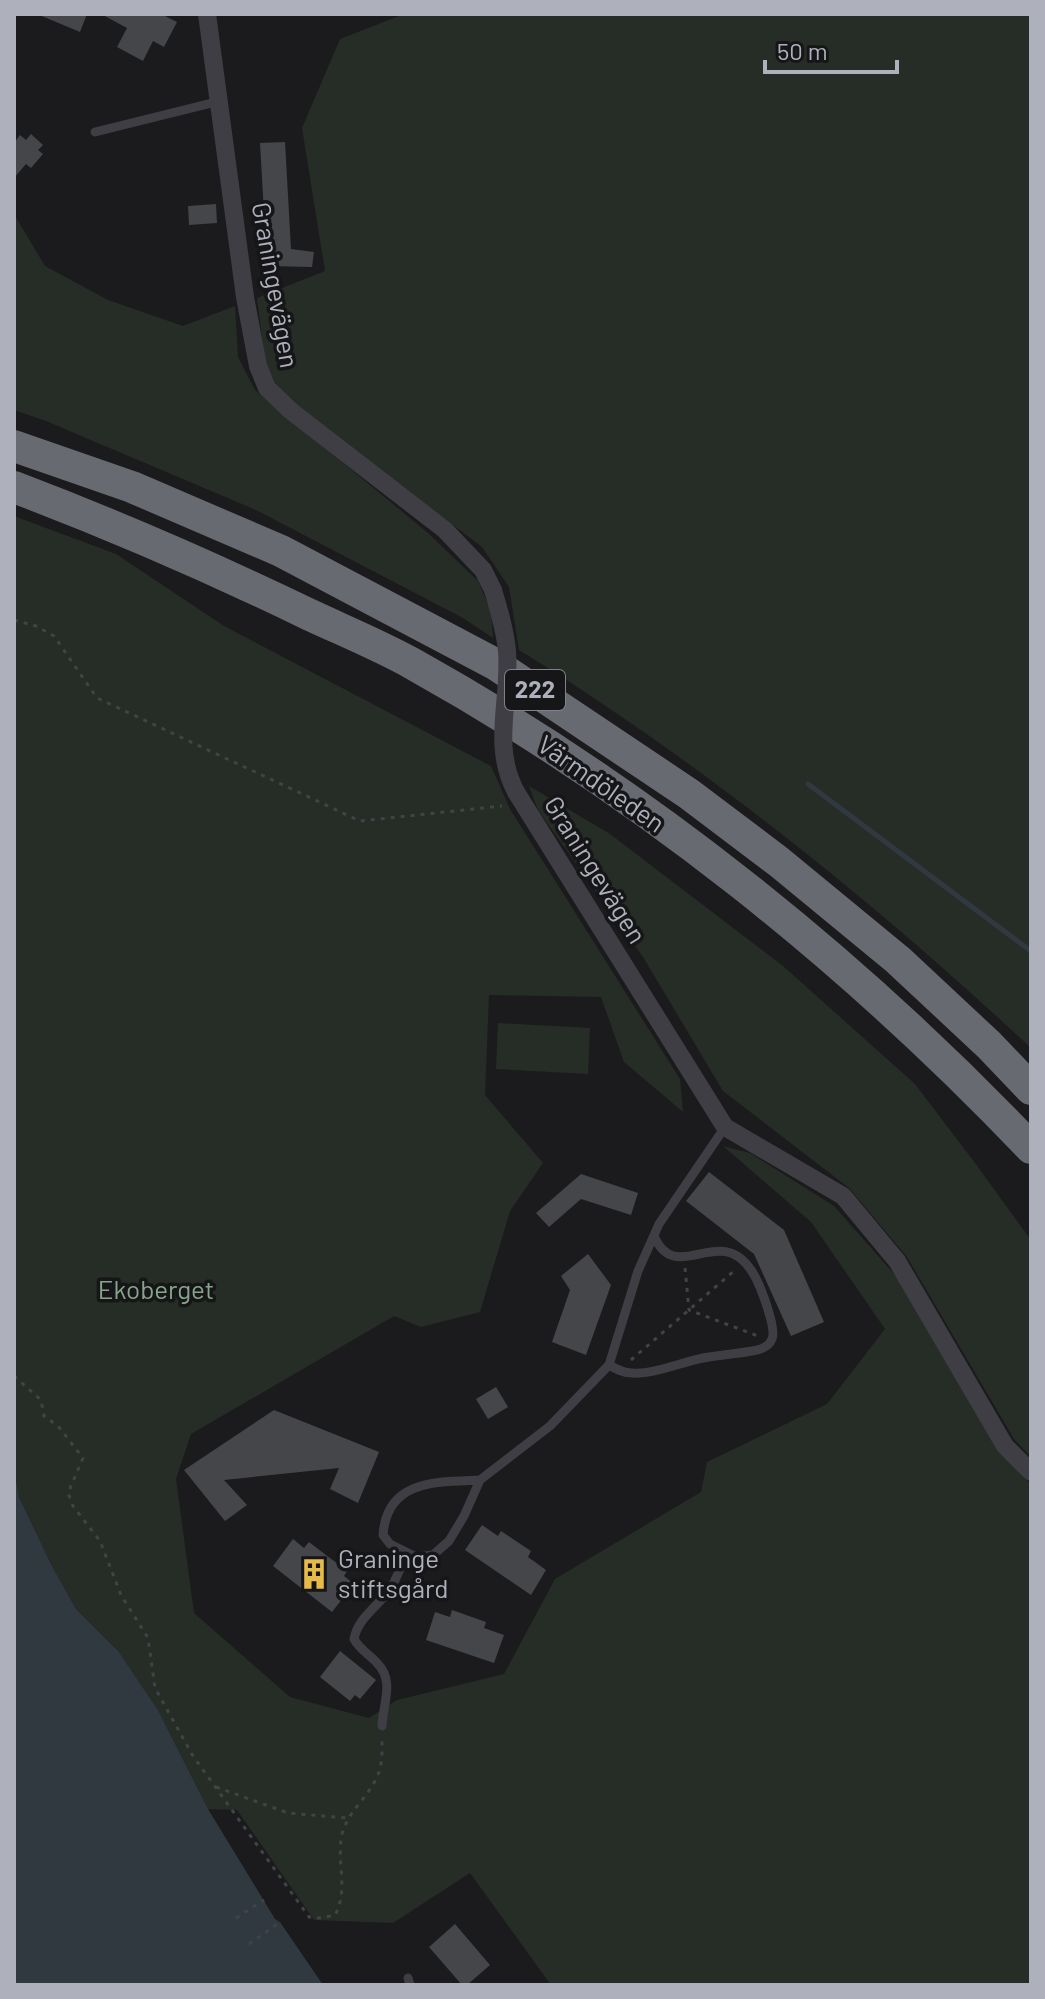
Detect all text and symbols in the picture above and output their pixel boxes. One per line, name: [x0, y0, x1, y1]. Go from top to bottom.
scale bar: [765, 24, 897, 74]
text: 50 m: [777, 36, 828, 65]
street label: Graningevägen: [247, 199, 306, 370]
road number: 222: [505, 670, 565, 710]
street label: Värmdöleden: [532, 728, 671, 838]
street label: Graningevägen: [539, 790, 654, 949]
park label: Ekoberget: [98, 1273, 214, 1304]
place label: Graninge stiftsgård: [338, 1542, 449, 1603]
building icon: Graninge stiftsgård: [297, 1557, 331, 1591]

